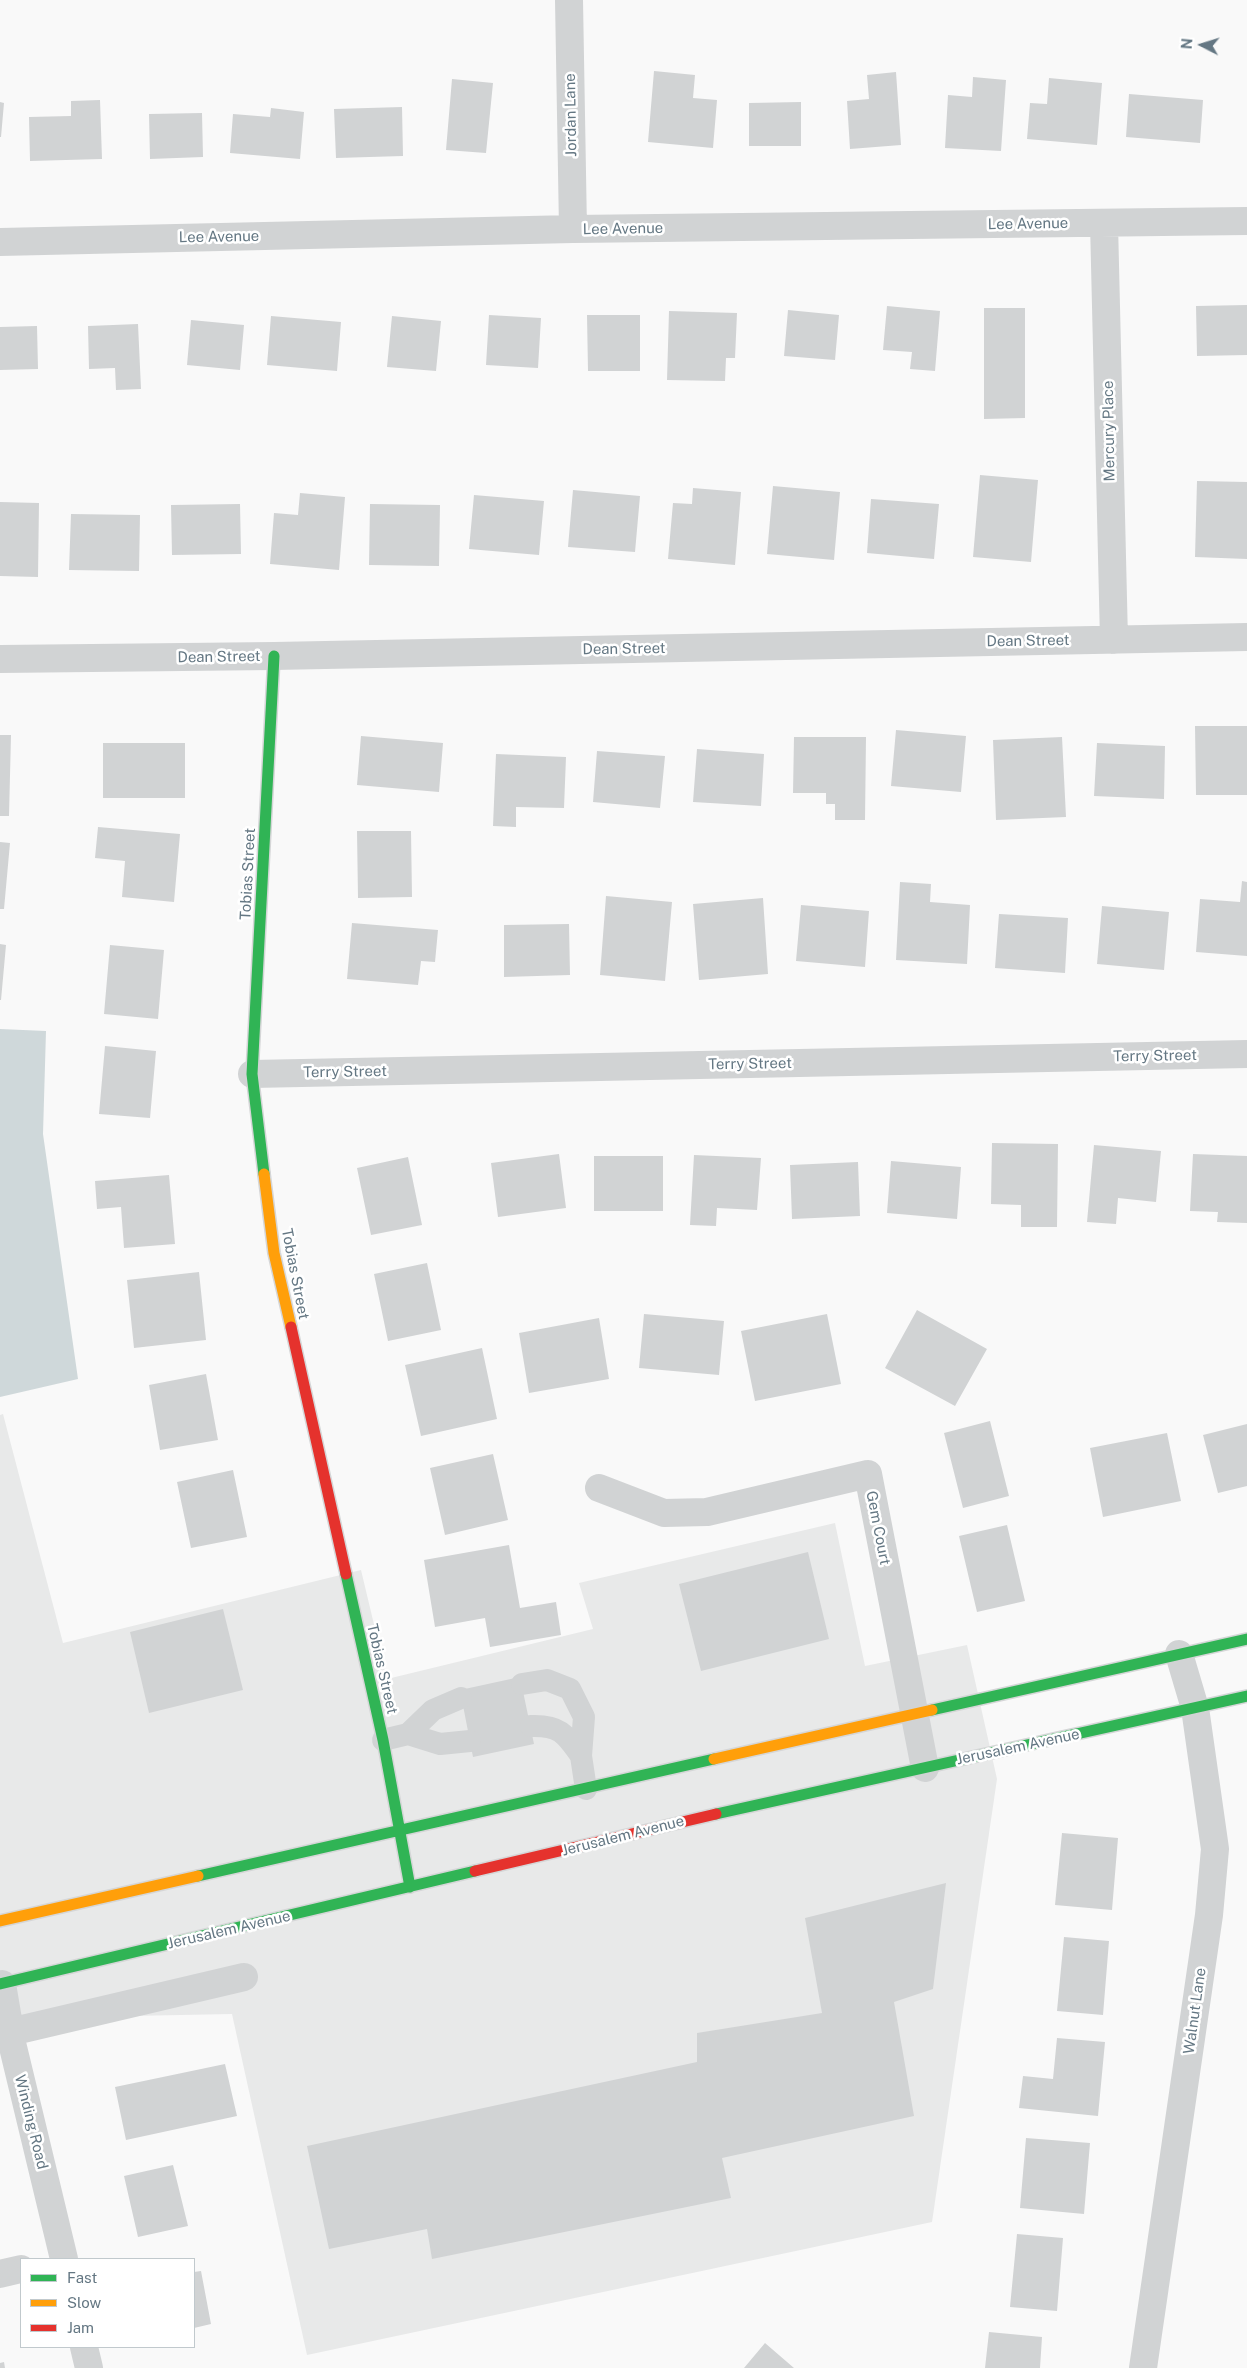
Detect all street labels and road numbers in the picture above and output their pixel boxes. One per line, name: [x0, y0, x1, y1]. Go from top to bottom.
street label: Jordan Lane: [561, 73, 581, 157]
street label: Lee Avenue: [988, 214, 1068, 234]
street label: Lee Avenue: [583, 219, 663, 239]
street label: Lee Avenue: [179, 227, 259, 247]
street label: Mercury Place: [1099, 380, 1119, 482]
street label: Dean Street: [986, 631, 1070, 651]
street label: Dean Street: [582, 639, 666, 659]
street label: Dean Street: [177, 647, 261, 667]
street label: Tobias Street: [237, 827, 259, 921]
street label: Terry Street: [1113, 1046, 1197, 1066]
street label: Terry Street: [708, 1054, 792, 1074]
street label: Terry Street: [303, 1062, 387, 1082]
street label: Tobias Street: [277, 1227, 313, 1321]
street label: Gem Court: [862, 1489, 894, 1567]
street label: Tobias Street: [363, 1622, 401, 1716]
street label: Jerusalem Avenue: [955, 1725, 1081, 1769]
street label: Jerusalem Avenue: [560, 1812, 686, 1860]
street label: Jerusalem Avenue: [166, 1907, 292, 1953]
street label: Walnut Lane: [1180, 1967, 1210, 2055]
street label: Winding Road: [11, 2073, 51, 2171]

